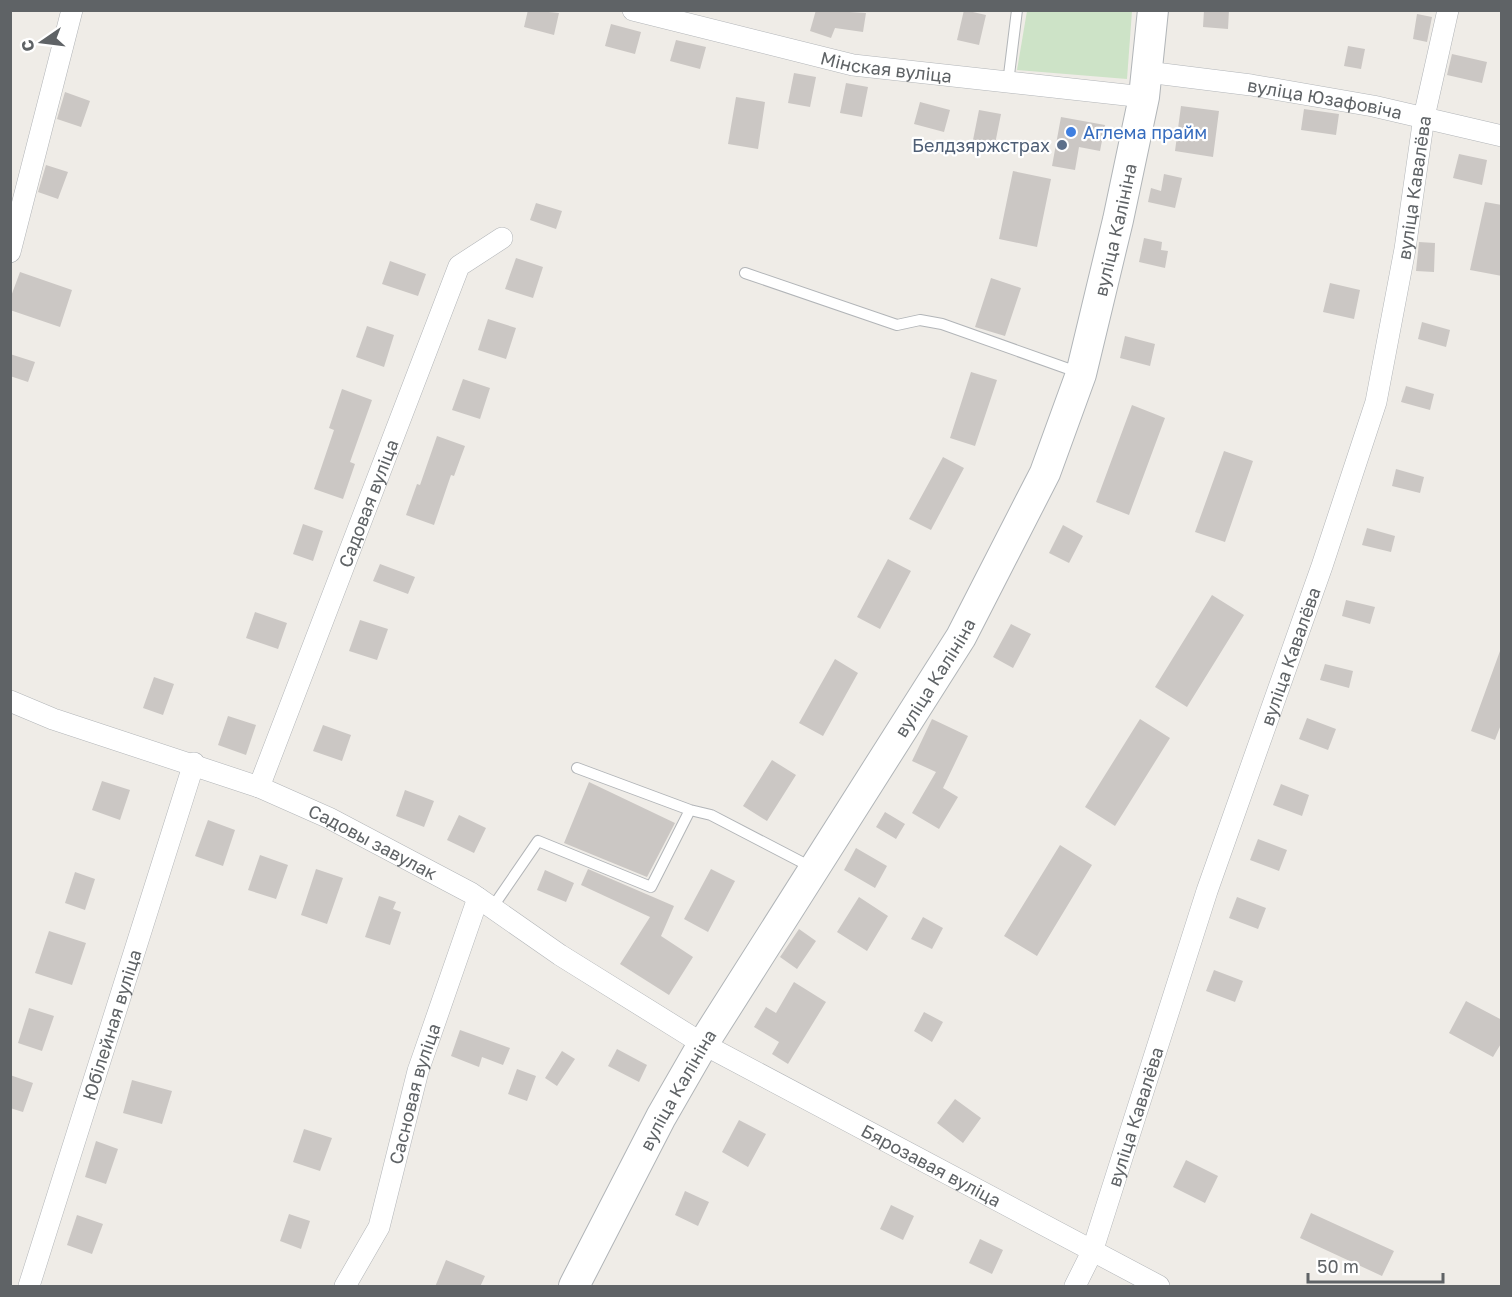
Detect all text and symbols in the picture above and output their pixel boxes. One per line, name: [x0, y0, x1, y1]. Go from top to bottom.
north arrow: [12, 12, 72, 72]
text: С: [16, 38, 39, 54]
street label: Мінская вуліца: [818, 46, 953, 87]
street label: вуліца Юзафовіча: [1246, 74, 1405, 123]
street label: вуліца Кавалёва: [1392, 114, 1435, 261]
place label: Аглема прайм: [1083, 121, 1207, 143]
marker: Аглема прайм: [1064, 125, 1078, 139]
place label: Белдзяржстрах: [912, 134, 1050, 156]
marker: Белдзяржстрах: [1055, 138, 1069, 152]
street label: вуліца Калініна: [1089, 161, 1141, 299]
street label: Садовая вуліца: [333, 436, 403, 570]
street label: вуліца Кавалёва: [1256, 584, 1325, 728]
street label: вуліца Калініна: [890, 614, 980, 741]
street label: Садовы завулак: [305, 799, 441, 884]
street label: Юбілейная вуліца: [77, 947, 146, 1103]
street label: Сасновая вуліца: [384, 1020, 445, 1166]
street label: вуліца Калініна: [635, 1025, 721, 1154]
street label: вуліца Кавалёва: [1103, 1044, 1168, 1189]
street label: Бярозавая вуліца: [858, 1119, 1005, 1211]
scale bar: [1308, 1246, 1443, 1284]
text: 50 m: [1317, 1255, 1359, 1277]

